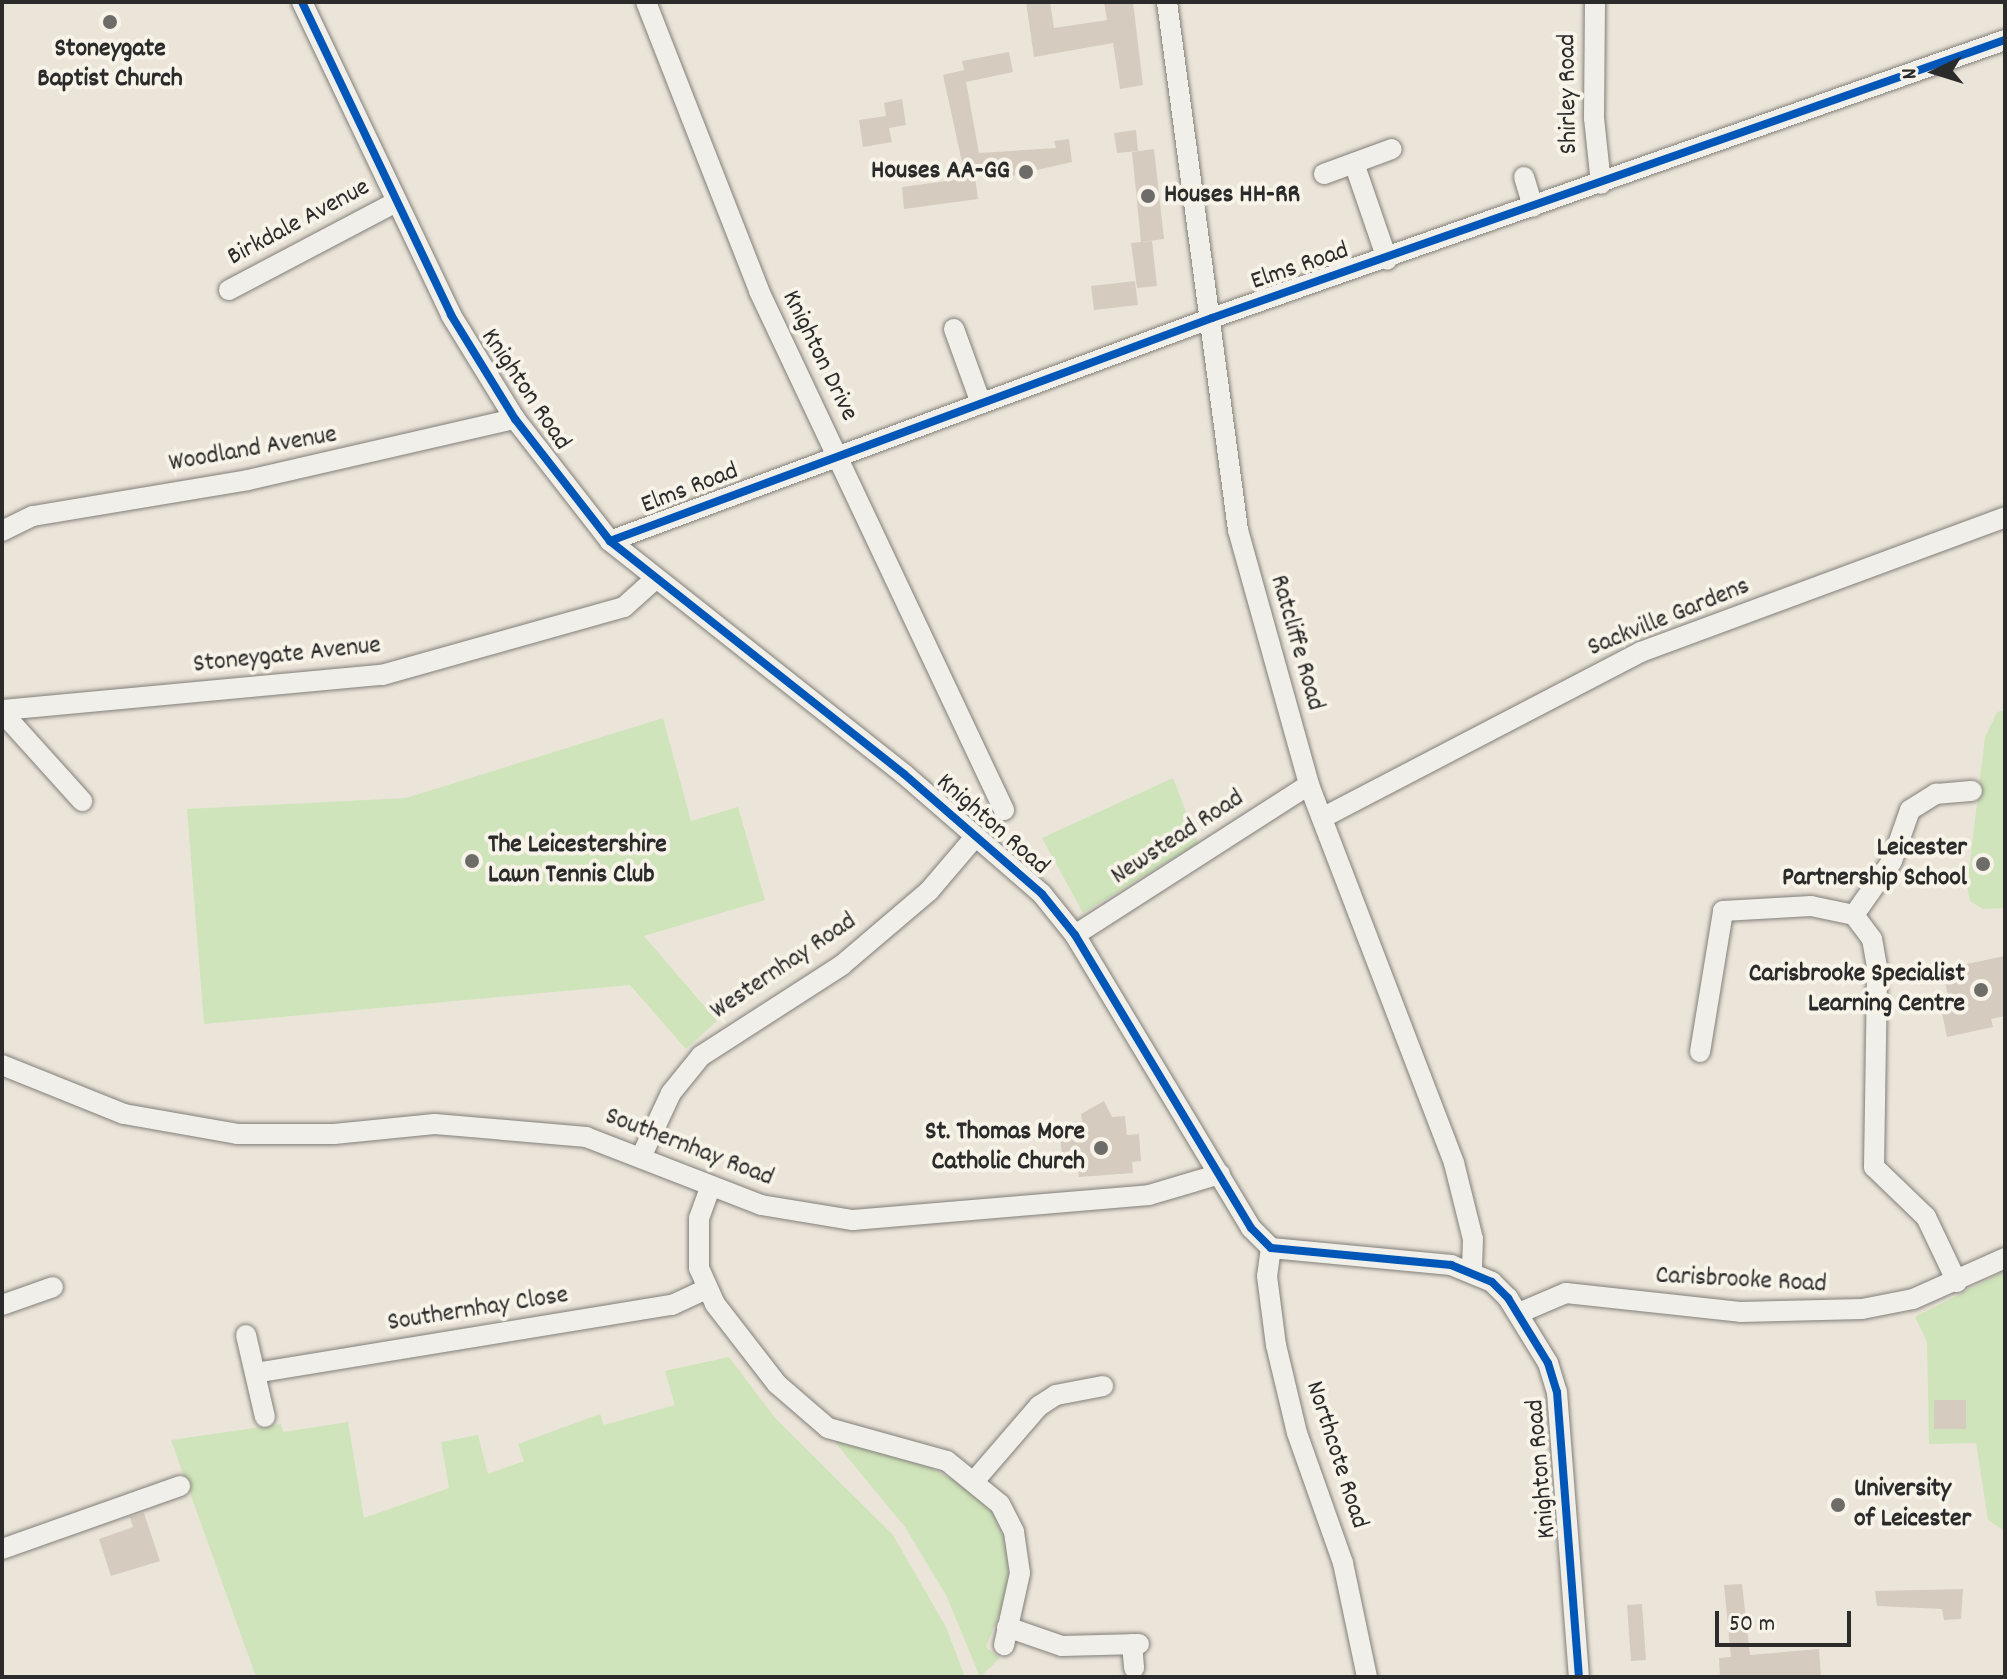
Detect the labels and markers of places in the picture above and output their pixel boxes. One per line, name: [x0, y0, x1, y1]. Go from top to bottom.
marker: Stoneygate Baptist Church: [101, 13, 119, 31]
place label: Stoneygate Baptist Church: [37, 34, 183, 96]
place label: Houses AA-GG: [871, 156, 1010, 188]
marker: Houses AA-GG: [1017, 163, 1035, 181]
place label: Houses HH-RR: [1164, 180, 1300, 212]
marker: Houses HH-RR: [1139, 187, 1157, 205]
place label: The Leicestershire Lawn Tennis Club: [488, 830, 667, 892]
place label: Leicester Partnership School: [1782, 833, 1967, 894]
marker: The Leicestershire Lawn Tennis Club: [463, 852, 481, 870]
marker: Leicester Partnership School: [1974, 855, 1992, 873]
place label: Carisbrooke Specialist Learning Centre: [1749, 959, 1965, 1020]
marker: Carisbrooke Specialist Learning Centre: [1972, 981, 1990, 999]
place label: St. Thomas More Catholic Church: [925, 1117, 1085, 1178]
marker: St. Thomas More Catholic Church: [1092, 1139, 1110, 1157]
place label: University of Leicester: [1854, 1474, 1971, 1536]
marker: University of Leicester: [1829, 1496, 1847, 1514]

